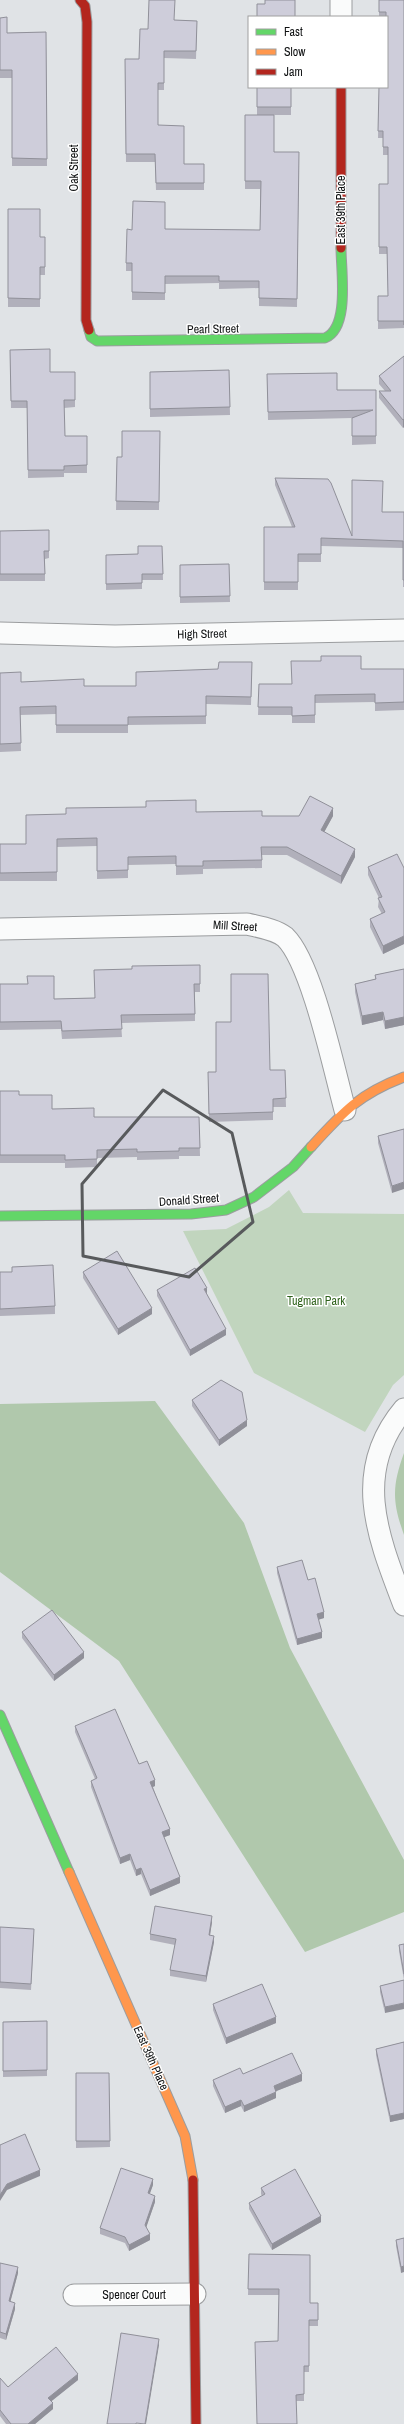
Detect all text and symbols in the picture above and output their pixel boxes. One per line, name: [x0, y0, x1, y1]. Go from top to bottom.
legend: [248, 16, 388, 88]
text: Fast: [284, 24, 303, 40]
text: Slow: [284, 44, 306, 60]
text: Jam: [284, 64, 303, 80]
street label: Oak Street: [66, 144, 82, 192]
street label: East 39th Place: [333, 176, 349, 244]
street label: Pearl Street: [187, 321, 239, 337]
street label: High Street: [177, 626, 227, 642]
street label: Mill Street: [212, 917, 258, 935]
street label: Donald Street: [158, 1190, 220, 1210]
park label: Tugman Park: [287, 1293, 345, 1309]
street label: East 39th Place: [130, 2023, 172, 2093]
street label: Spencer Court: [102, 2287, 166, 2303]

